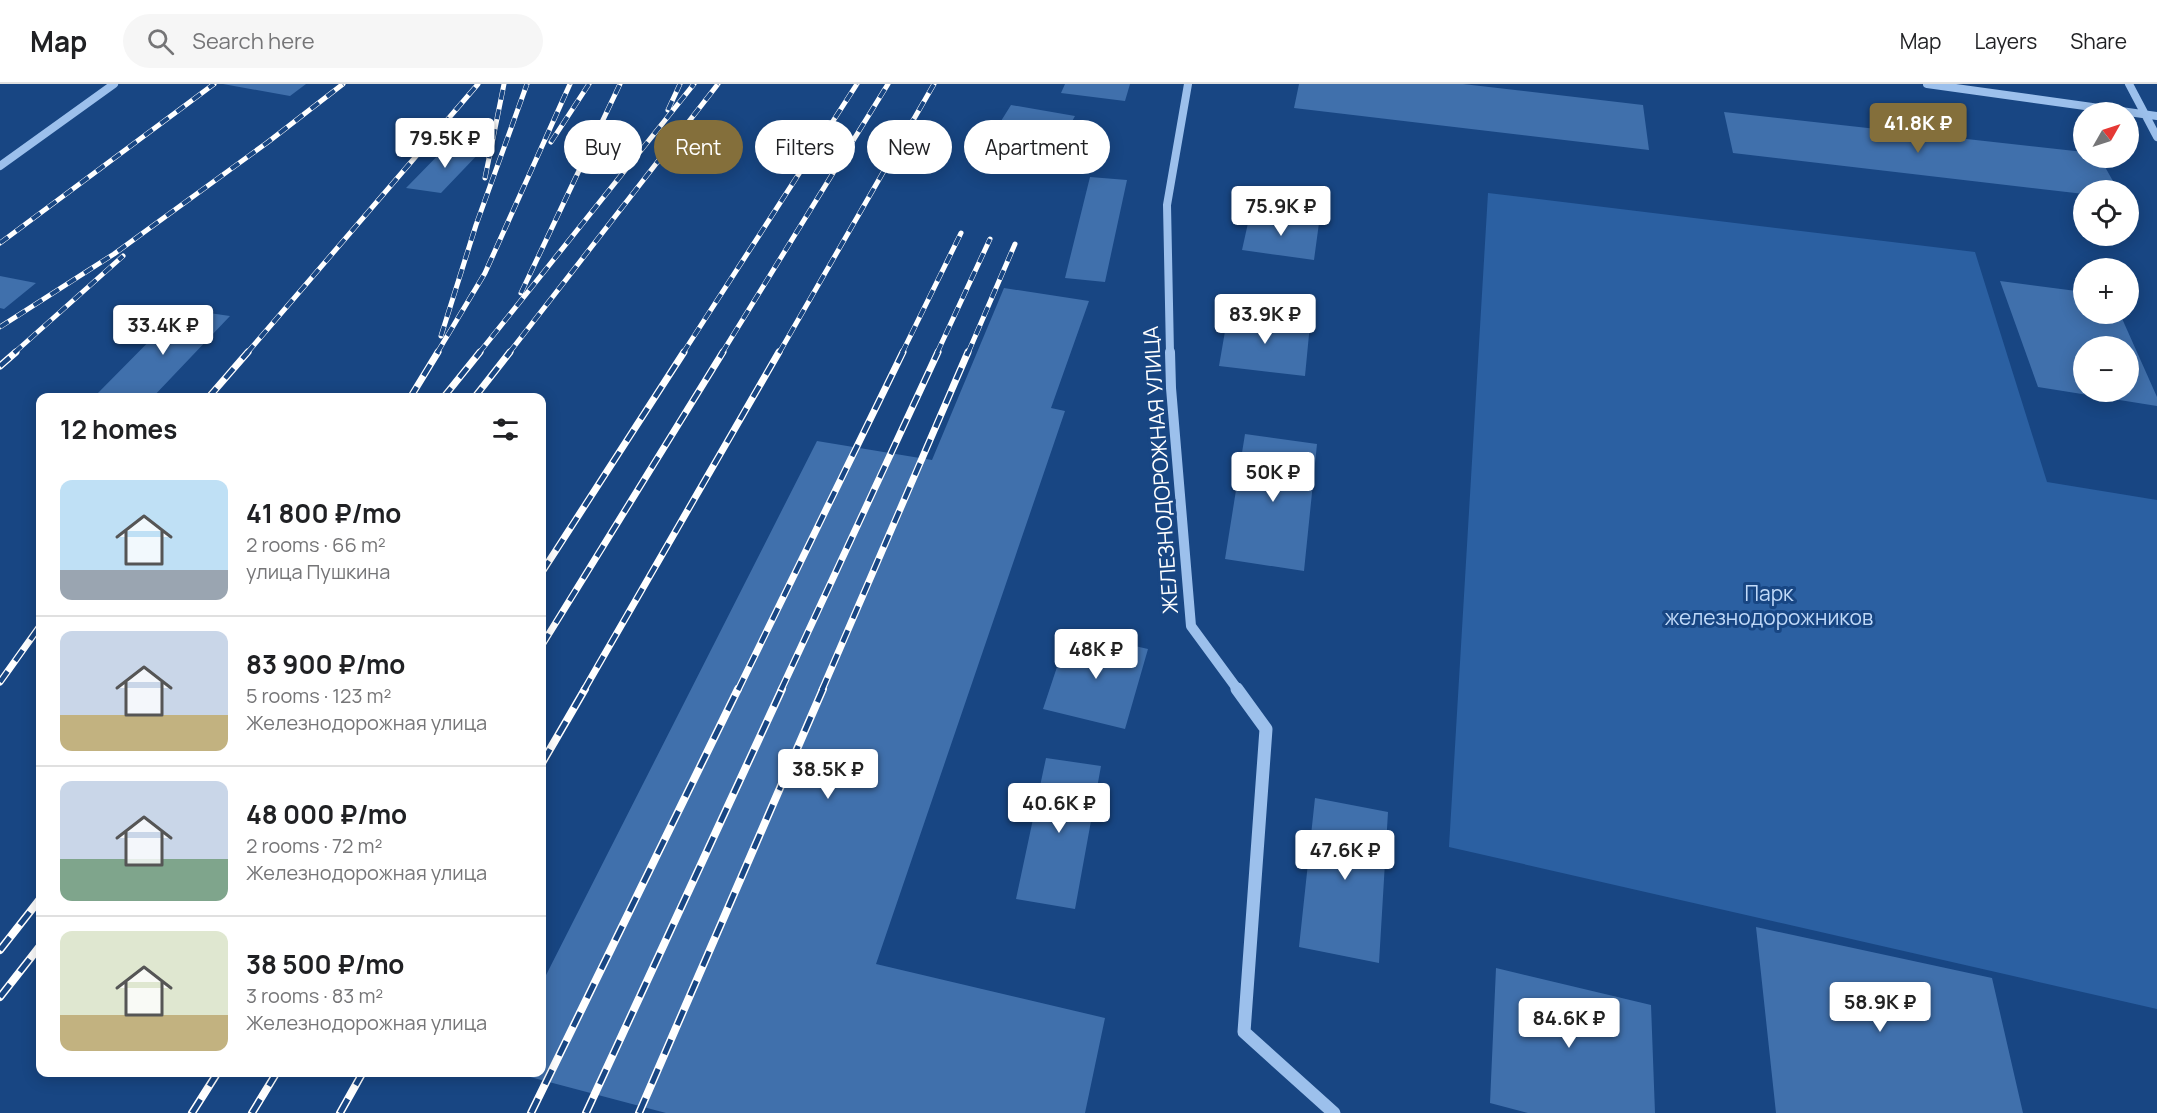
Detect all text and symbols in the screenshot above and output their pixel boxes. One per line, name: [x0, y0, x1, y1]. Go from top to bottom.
search box: [123, 14, 543, 68]
text: Map: [30, 22, 87, 60]
icon: search: [144, 25, 177, 58]
text: Search here: [192, 26, 315, 56]
text: Map: [1900, 27, 1941, 55]
text: Layers: [1974, 27, 2037, 55]
text: Share: [2070, 27, 2127, 55]
north arrow: [2073, 102, 2139, 168]
map controls: [2073, 102, 2139, 402]
pin: 41.8K ₽: [1863, 103, 1973, 154]
text: 41.8K ₽: [1884, 109, 1952, 136]
pin: 79.5K ₽: [390, 118, 500, 169]
chip: Buy: [564, 120, 642, 174]
chip: Rent: [654, 120, 743, 174]
chip: Filters: [755, 120, 855, 174]
chip: New: [867, 120, 952, 174]
chip: Apartment: [964, 120, 1110, 174]
text: 79.5K ₽: [409, 124, 481, 151]
button: locate: [2073, 180, 2139, 246]
pin: 75.9K ₽: [1226, 186, 1336, 237]
text: 75.9K ₽: [1245, 192, 1317, 219]
button: +: [2073, 258, 2139, 324]
pin: 83.9K ₽: [1210, 294, 1320, 345]
text: 83.9K ₽: [1229, 300, 1301, 327]
pin: 33.4K ₽: [108, 305, 218, 356]
text: 33.4K ₽: [127, 311, 199, 338]
street label: ЖЕЛЕЗНОДОРОЖНАЯ УЛИЦА: [1136, 325, 1184, 615]
button: −: [2073, 336, 2139, 402]
text: 12 homes: [60, 411, 177, 447]
icon: filters: [489, 413, 522, 446]
pin: 50K ₽: [1231, 452, 1315, 503]
text: 50K ₽: [1245, 458, 1301, 485]
text: 41 800 ₽/mo: [246, 495, 401, 531]
icon: home: [108, 504, 180, 576]
text: 2 rooms · 66 m²: [246, 531, 386, 558]
text: улица Пушкина: [246, 558, 390, 585]
park label: Парк железнодорожников: [1665, 579, 1873, 631]
pin: 48K ₽: [1054, 629, 1138, 680]
text: 48K ₽: [1069, 635, 1123, 662]
text: 83 900 ₽/mo: [246, 646, 405, 682]
icon: home: [108, 655, 180, 727]
text: 5 rooms · 123 m²: [246, 682, 391, 709]
text: Железнодорожная улица: [246, 709, 487, 736]
pin: 38.5K ₽: [773, 749, 883, 800]
text: 38.5K ₽: [792, 755, 864, 782]
pin: 40.6K ₽: [1004, 783, 1114, 834]
text: 40.6K ₽: [1022, 789, 1096, 816]
text: 48 000 ₽/mo: [246, 796, 407, 832]
icon: home: [108, 805, 180, 877]
pin: 47.6K ₽: [1290, 830, 1400, 881]
text: 2 rooms · 72 m²: [246, 832, 382, 859]
text: 47.6K ₽: [1309, 836, 1381, 863]
text: Железнодорожная улица: [246, 859, 487, 886]
text: 38 500 ₽/mo: [246, 946, 404, 982]
icon: home: [108, 955, 180, 1027]
text: 3 rooms · 83 m²: [246, 982, 383, 1009]
pin: 58.9K ₽: [1825, 982, 1935, 1033]
text: 58.9K ₽: [1844, 988, 1916, 1015]
pin: 84.6K ₽: [1514, 998, 1624, 1049]
text: 84.6K ₽: [1533, 1004, 1605, 1031]
text: Железнодорожная улица: [246, 1009, 487, 1036]

